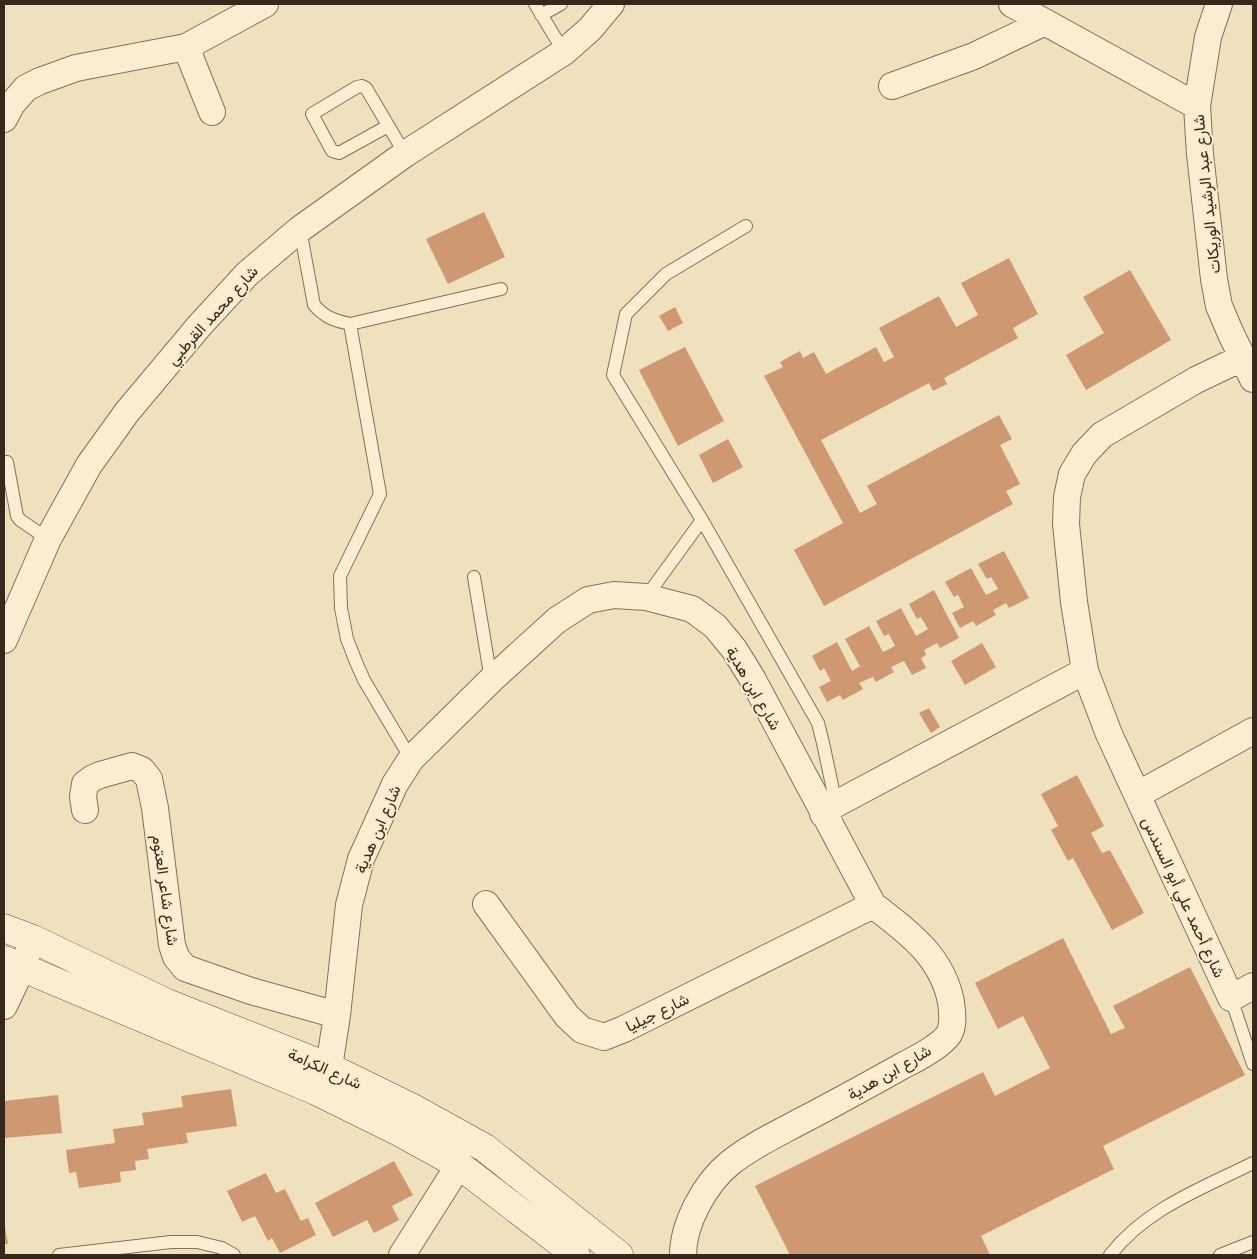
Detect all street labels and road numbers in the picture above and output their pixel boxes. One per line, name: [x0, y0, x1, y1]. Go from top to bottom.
street label: شارع عبد الرشيد الوريكات: [1188, 113, 1229, 275]
street label: شارع محمد القرطبي: [162, 261, 266, 372]
street label: شارع ابن هدية: [718, 642, 786, 736]
street label: شارع ابن هدية: [349, 782, 409, 878]
street label: شارع أحمد علي أبو السندس: [1133, 813, 1230, 983]
street label: شارع شاعر العتوم: [143, 833, 184, 948]
street label: شارع جيليا: [622, 988, 694, 1040]
street label: شارع ابن هدية: [843, 1040, 937, 1108]
street label: شارع الكرامة: [283, 1043, 365, 1098]

